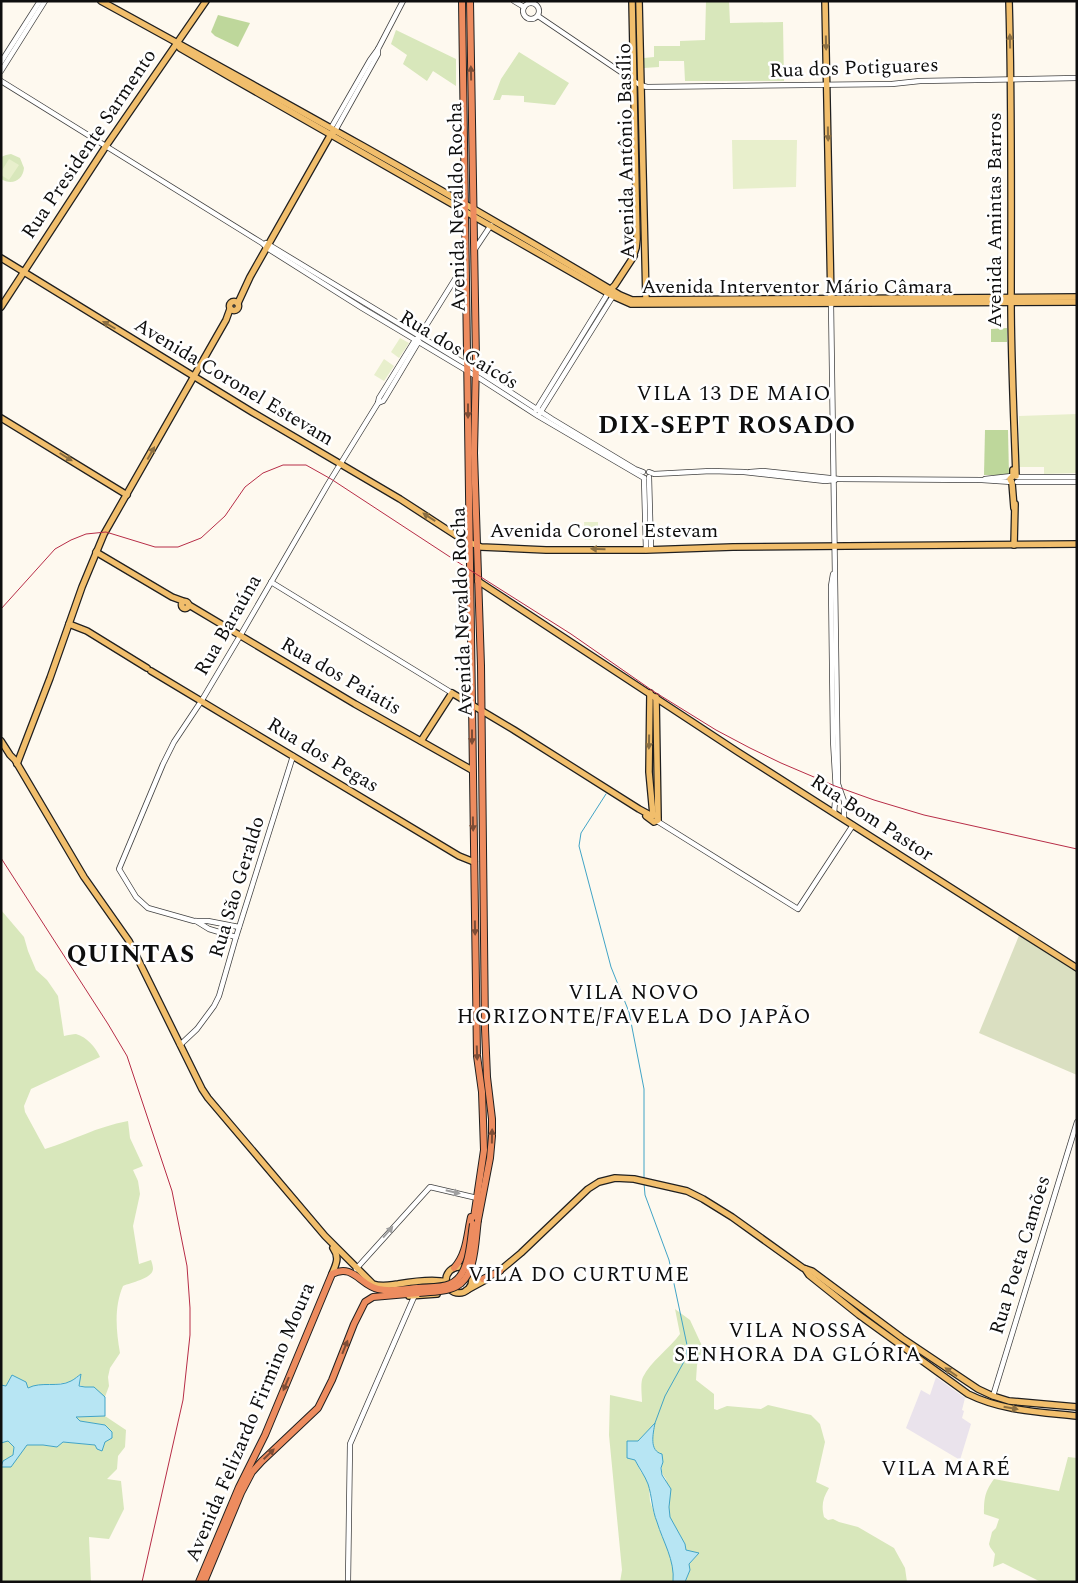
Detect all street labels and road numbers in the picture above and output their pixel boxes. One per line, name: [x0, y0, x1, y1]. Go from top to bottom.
street label: Rua Presidente Sarmento: [14, 43, 164, 245]
street label: Avenida Antônio Basílio: [609, 43, 643, 259]
street label: Rua dos Potiguares: [769, 50, 939, 86]
street label: Avenida Nevaldo Rocha: [440, 102, 474, 312]
street label: Avenida Amintas Barros: [980, 112, 1010, 328]
street label: Avenida Interventor Mário Câmara: [641, 272, 953, 302]
street label: Rua dos Caicós: [394, 303, 524, 397]
street label: Avenida Coronel Estevam: [128, 310, 340, 454]
street label: Avenida Nevaldo Rocha: [443, 506, 481, 717]
street label: Avenida Coronel Estevam: [490, 516, 718, 546]
street label: Rua Baraúna: [187, 569, 269, 681]
street label: Rua dos Paiatis: [275, 629, 407, 723]
street label: Rua dos Pegas: [261, 710, 385, 800]
street label: Rua Bom Pastor: [804, 767, 940, 869]
street label: Rua São Geraldo: [201, 813, 273, 961]
street label: Rua Poeta Camões: [982, 1172, 1058, 1338]
street label: Avenida Felizardo Firmino Moura: [177, 1277, 323, 1567]

